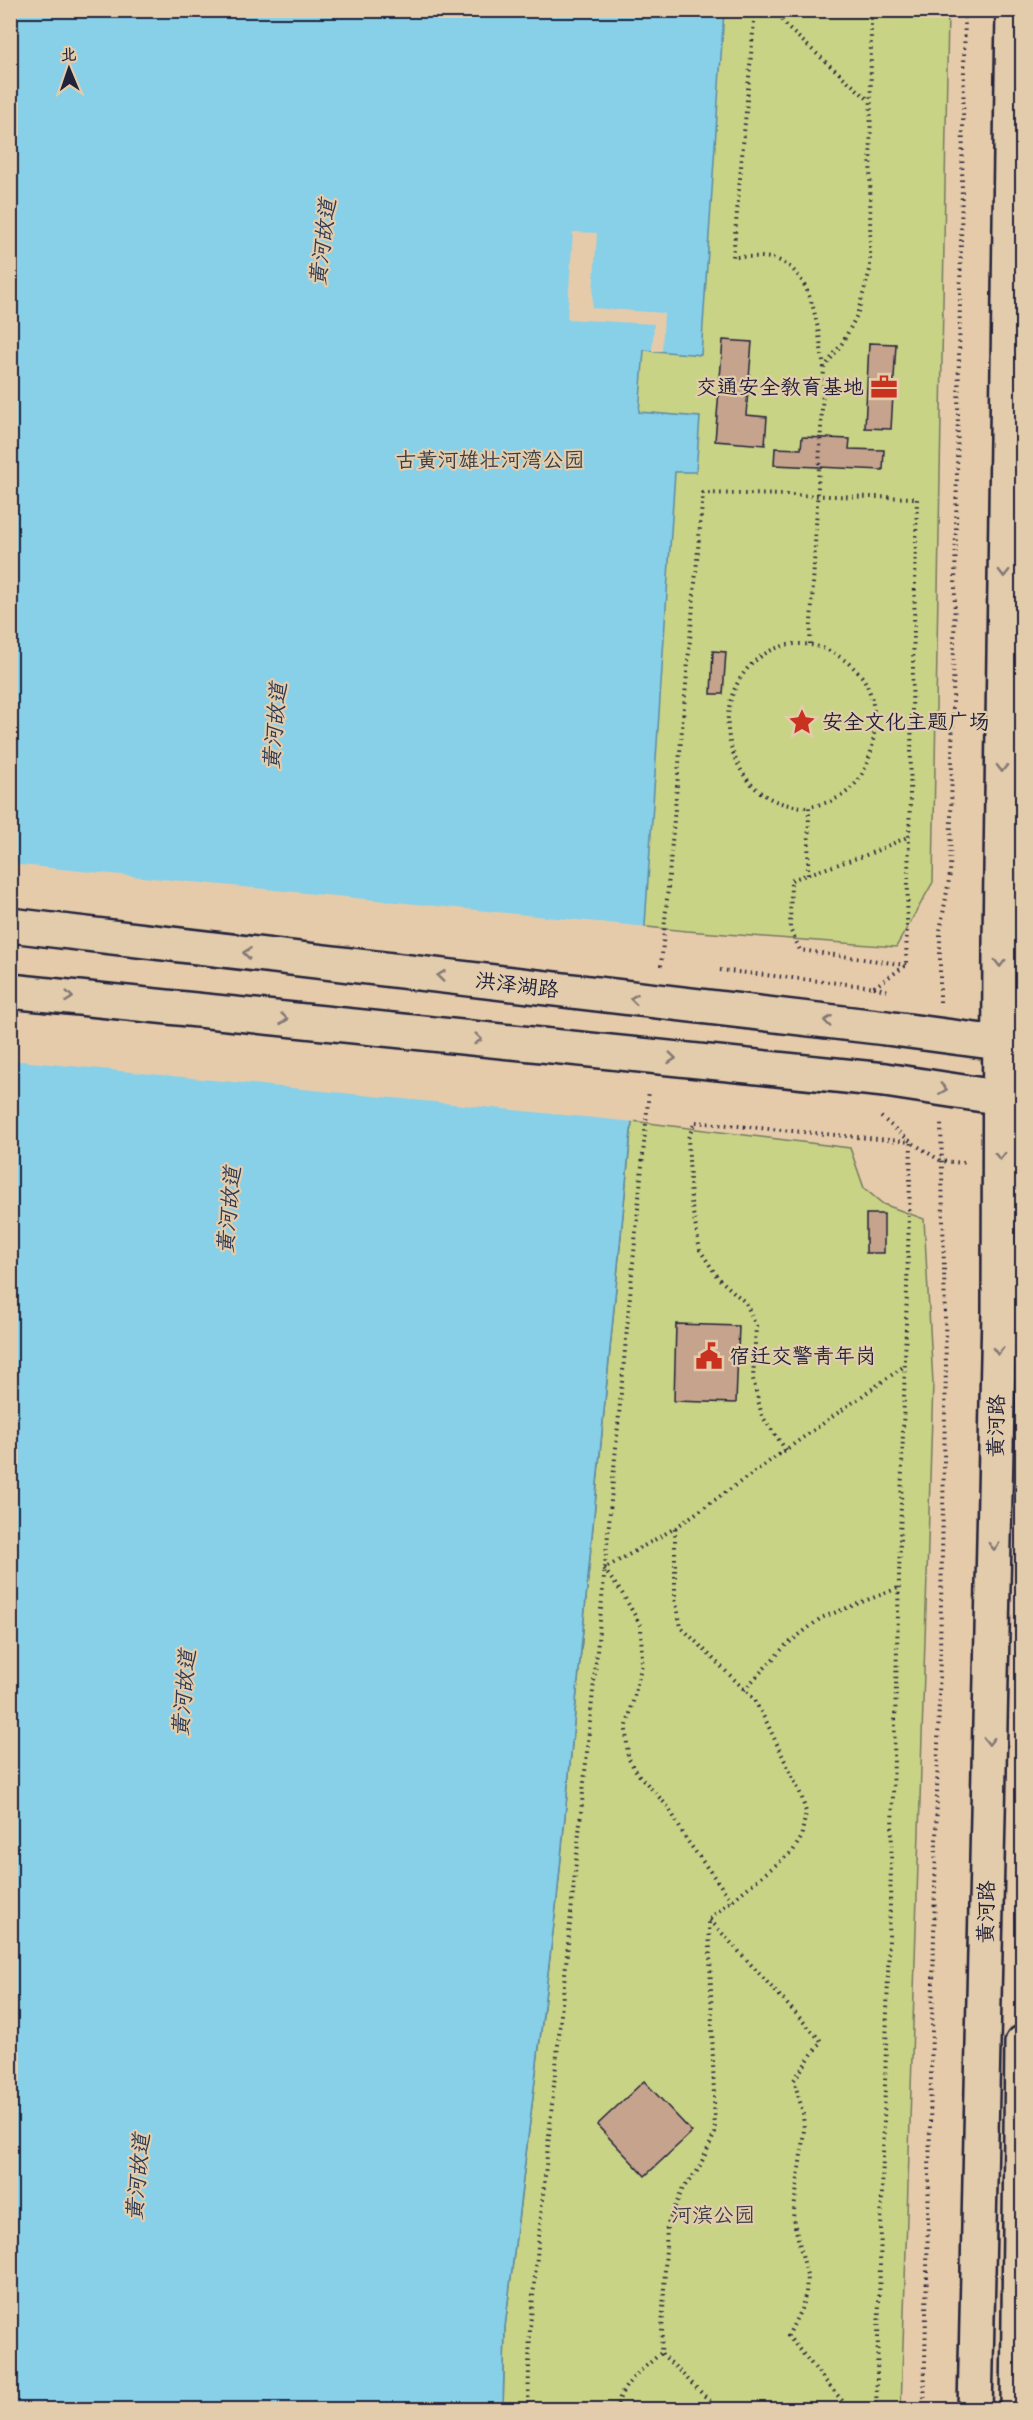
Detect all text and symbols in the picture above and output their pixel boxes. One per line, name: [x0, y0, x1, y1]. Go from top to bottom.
north arrow: [39, 39, 99, 99]
text: 北: [60, 46, 77, 65]
water label: 黄河故道: [305, 195, 342, 288]
office icon: 交通安全教育基地: [869, 372, 899, 402]
place label: 交通安全教育基地: [696, 375, 864, 400]
park label: 古黄河雄壮河湾公园: [396, 448, 585, 473]
one-way arrow: [998, 568, 1010, 577]
water label: 黄河故道: [258, 679, 293, 771]
place icon: 安全文化主题广场: [787, 707, 817, 737]
place label: 安全文化主题广场: [822, 710, 990, 735]
one-way arrow: [996, 763, 1008, 772]
one-way arrow: [242, 947, 252, 960]
one-way arrow: [994, 958, 1006, 967]
street label: 洪泽湖路: [474, 968, 560, 1003]
one-way arrow: [436, 970, 445, 982]
one-way arrow: [64, 990, 73, 1003]
one-way arrow: [630, 993, 639, 1005]
one-way arrow: [279, 1012, 288, 1025]
one-way arrow: [823, 1016, 833, 1028]
one-way arrow: [473, 1032, 482, 1045]
one-way arrow: [667, 1051, 676, 1064]
one-way arrow: [938, 1082, 947, 1094]
one-way arrow: [994, 1151, 1006, 1160]
water label: 黄河故道: [212, 1163, 247, 1255]
public building icon: 宿迁交警青年岗: [694, 1341, 724, 1371]
place label: 宿迁交警青年岗: [729, 1344, 876, 1369]
one-way arrow: [992, 1346, 1004, 1355]
street label: 黄河路: [983, 1394, 1010, 1458]
one-way arrow: [987, 1541, 1000, 1550]
water label: 黄河故道: [167, 1646, 202, 1738]
one-way arrow: [983, 1736, 996, 1745]
street label: 黄河路: [973, 1880, 1000, 1944]
water label: 黄河故道: [121, 2130, 156, 2222]
park label: 河滨公园: [671, 2203, 755, 2228]

